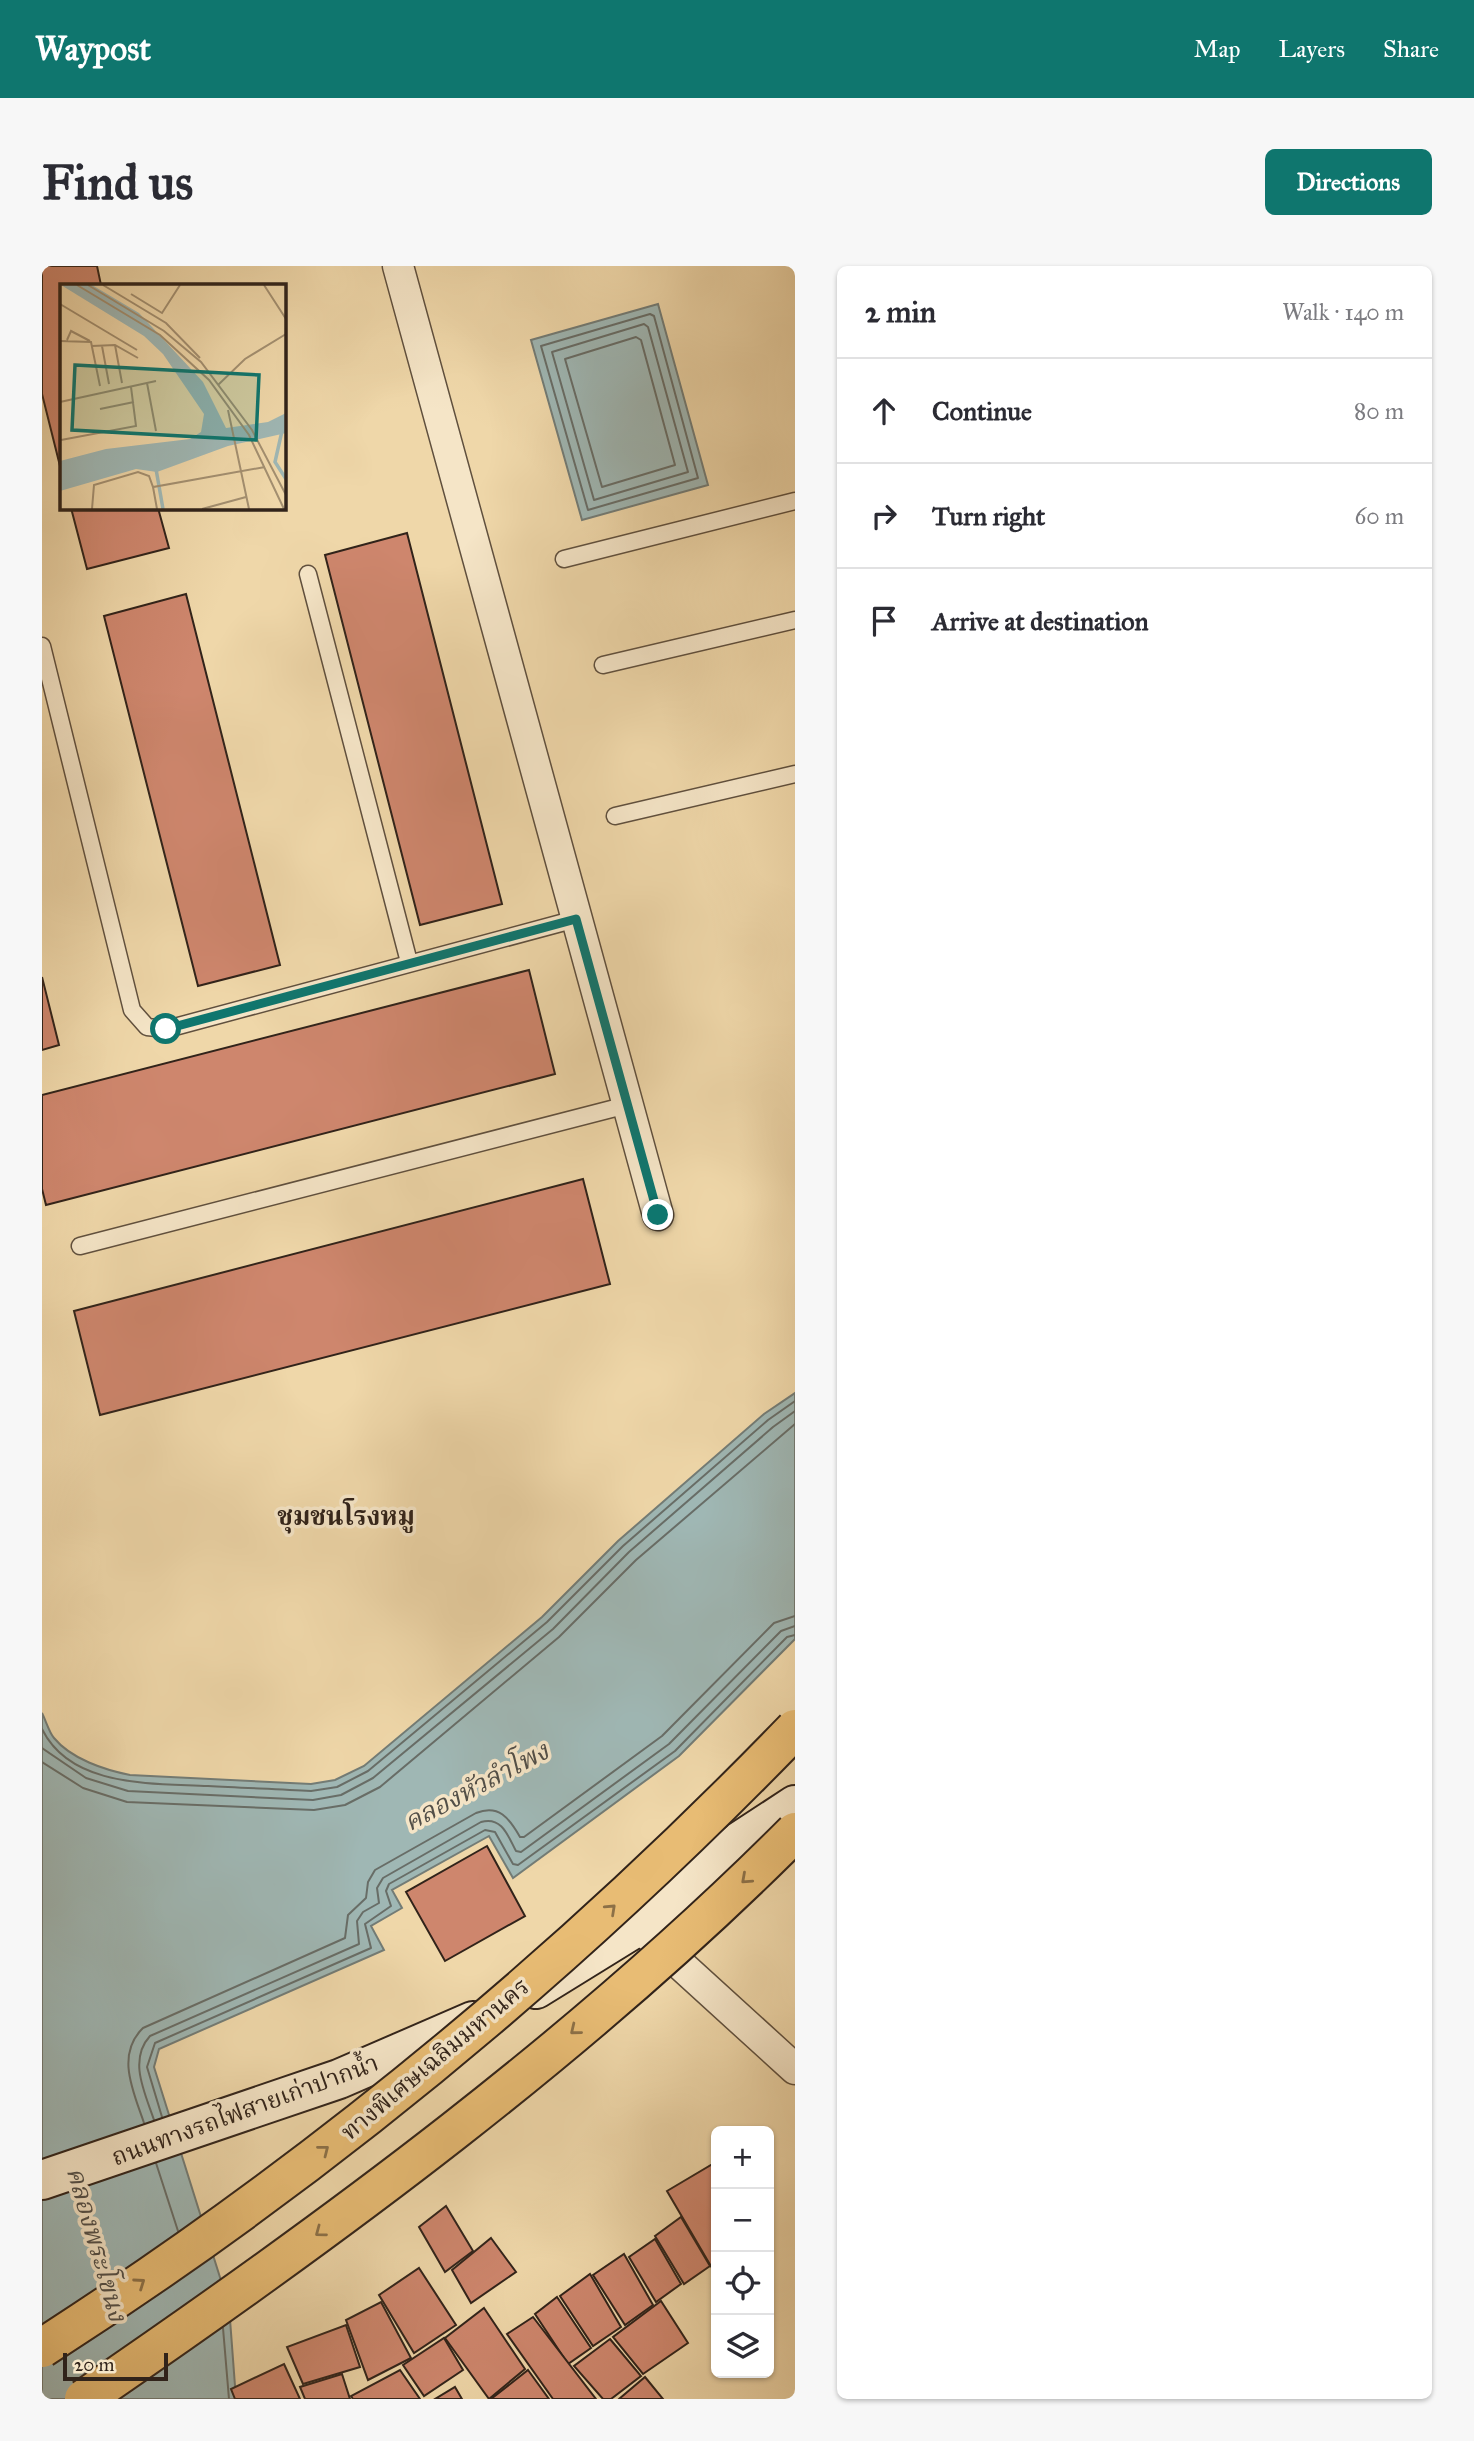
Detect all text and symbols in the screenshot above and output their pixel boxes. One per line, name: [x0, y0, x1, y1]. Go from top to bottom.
text: Waypost: [35, 29, 151, 69]
text: Map: [1194, 34, 1241, 64]
text: Layers: [1279, 34, 1345, 64]
text: Share: [1383, 34, 1439, 64]
button: Directions: [1265, 149, 1432, 215]
text: Find us: [42, 153, 193, 212]
inset map: [60, 284, 285, 509]
text: 2 min: [865, 294, 936, 330]
text: Walk · 140 m: [1282, 298, 1404, 326]
icon: ahead: [865, 392, 903, 430]
text: Continue: [932, 395, 1032, 427]
text: 80 m: [1354, 397, 1404, 425]
icon: right: [865, 497, 903, 535]
text: Turn right: [932, 500, 1045, 532]
text: 60 m: [1355, 502, 1404, 530]
icon: arrive: [865, 602, 903, 640]
text: Arrive at destination: [932, 605, 1149, 637]
route start: [150, 1013, 181, 1044]
route end: [642, 1199, 673, 1230]
district label: ชุมชนโรงหมู: [277, 1498, 415, 1534]
water label: คลองหัวลำโพง: [397, 1732, 555, 1838]
one-way arrow: [741, 1871, 754, 1883]
one-way arrow: [603, 1905, 616, 1917]
street label: ทางพิเศษเฉลิมมหานคร: [335, 1971, 535, 2147]
one-way arrow: [571, 2022, 584, 2034]
street label: ถนนทางรถไฟสายเก่าปากน้ำ: [106, 2045, 383, 2172]
map controls: [711, 2126, 774, 2378]
button: +: [711, 2126, 774, 2189]
one-way arrow: [316, 2145, 329, 2158]
water label: คลองพระโขนง: [60, 2163, 136, 2326]
button: −: [711, 2189, 774, 2252]
one-way arrow: [315, 2223, 328, 2236]
button: locate: [711, 2252, 774, 2315]
one-way arrow: [132, 2278, 145, 2291]
button: layers: [711, 2315, 774, 2378]
scale bar: [63, 2350, 168, 2382]
text: 20 m: [74, 2353, 115, 2376]

